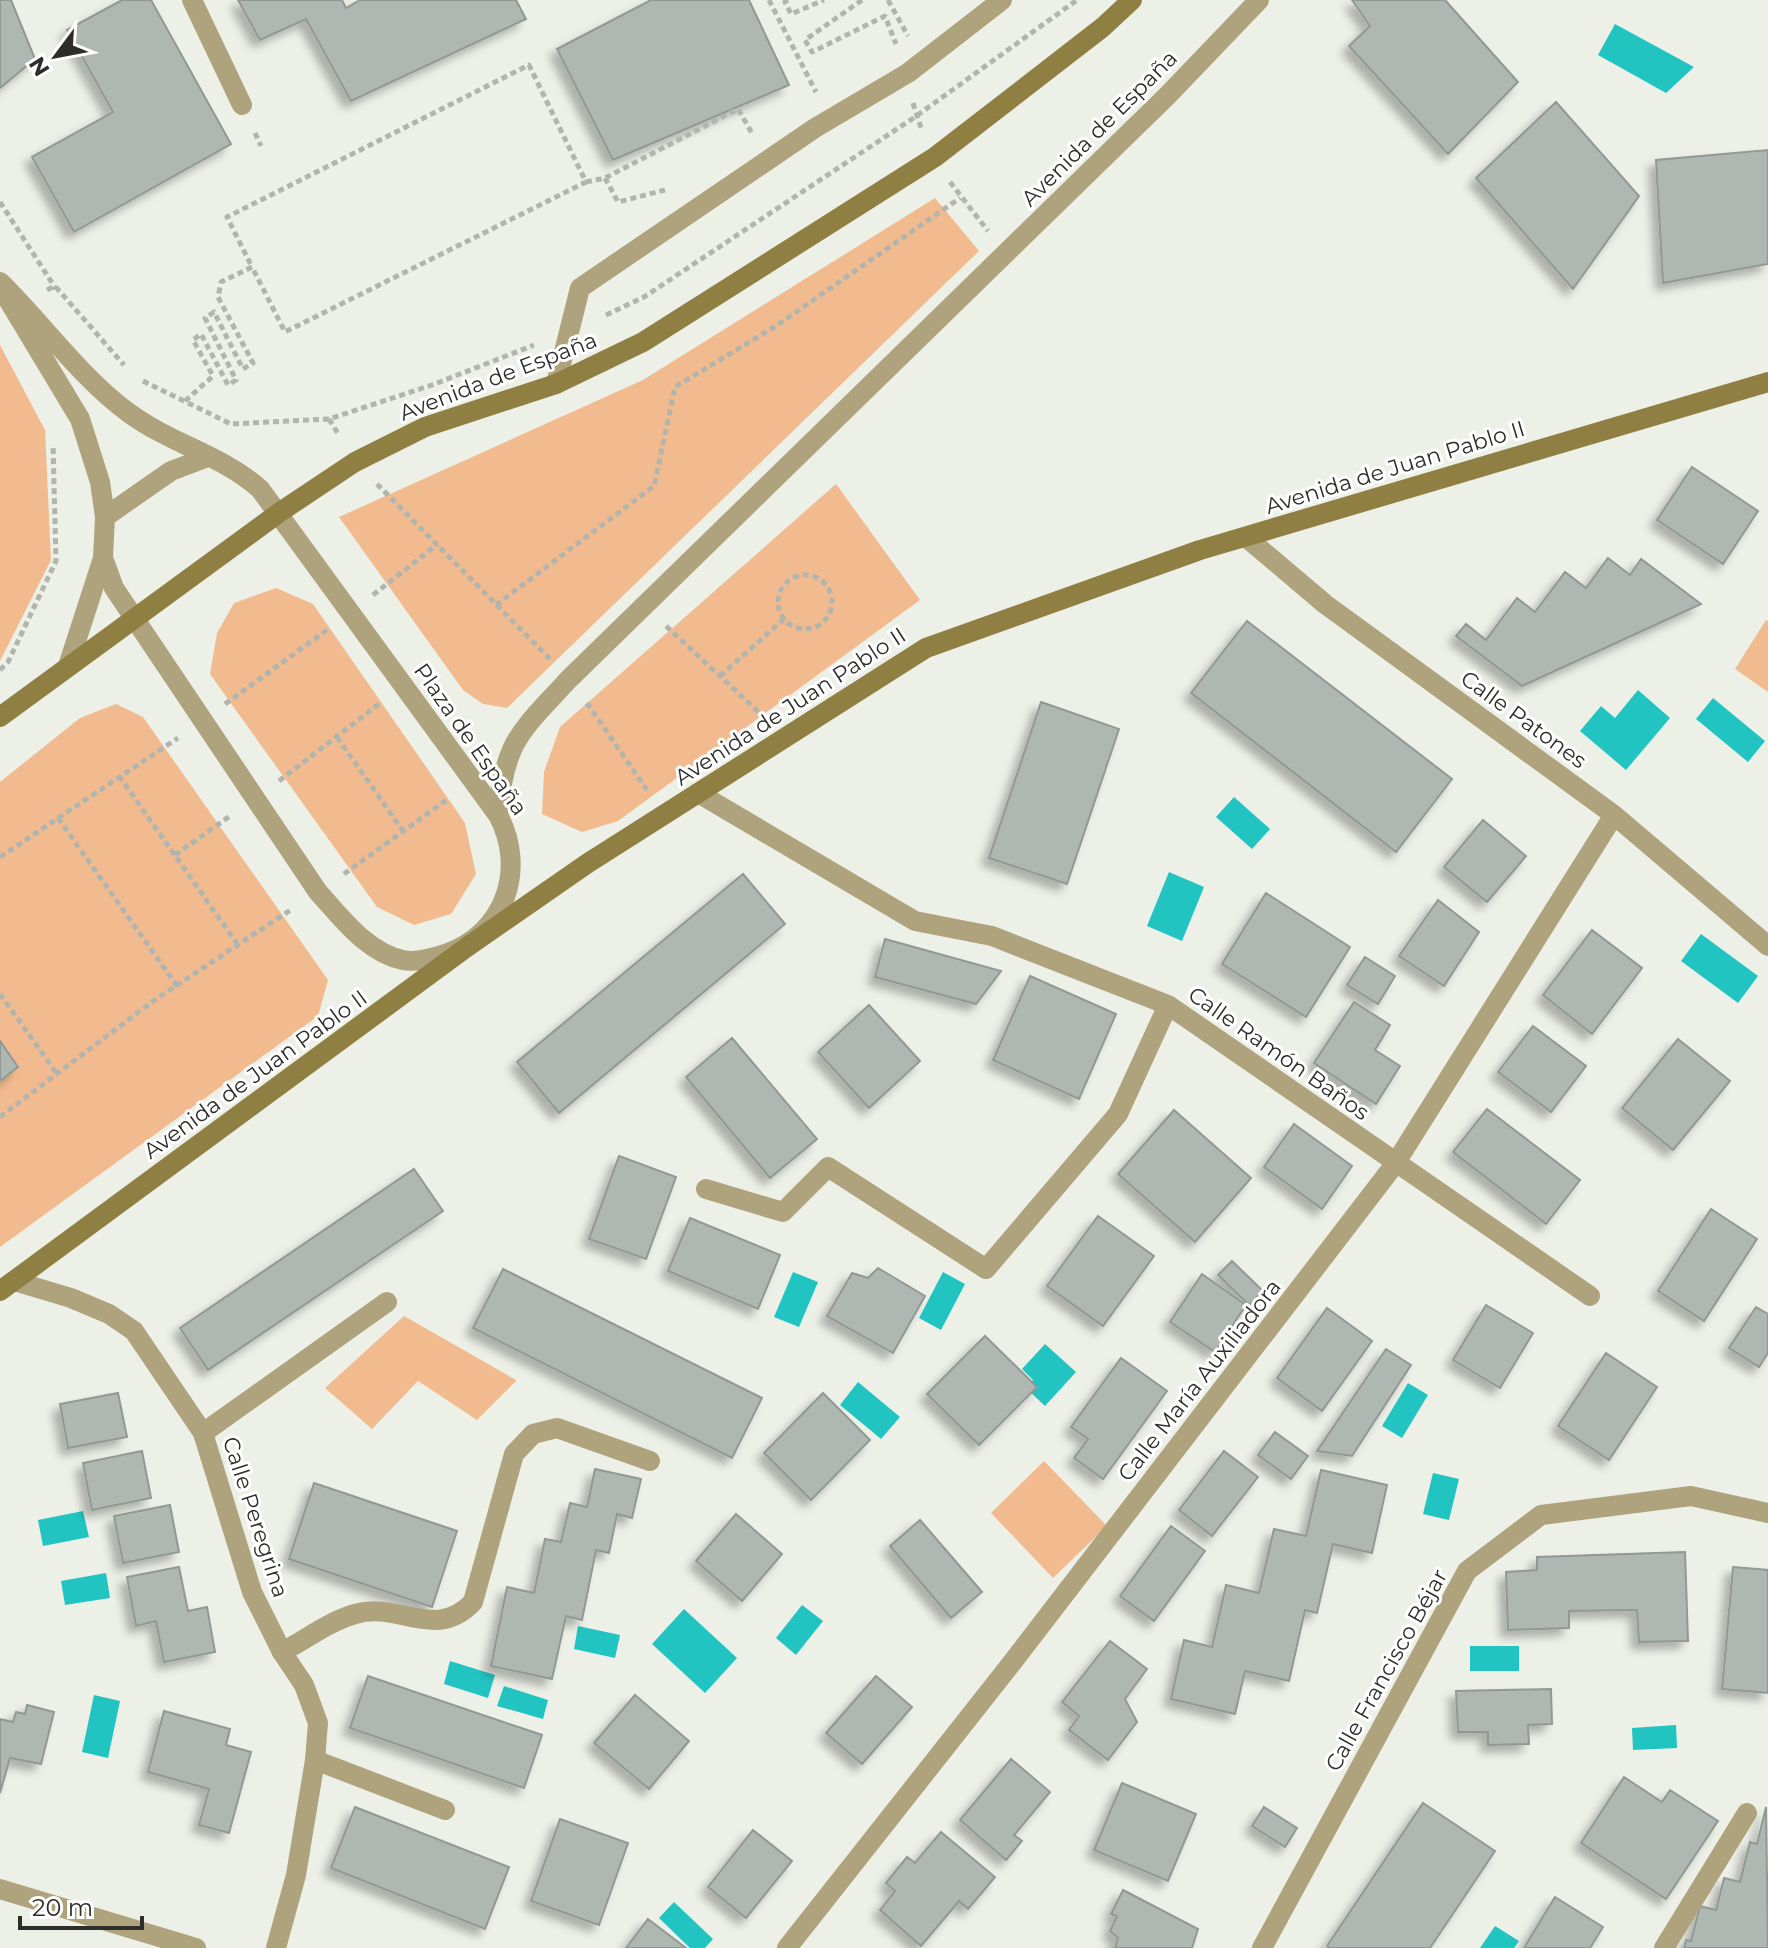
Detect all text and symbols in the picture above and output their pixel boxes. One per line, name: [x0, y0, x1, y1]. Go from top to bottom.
north arrow: [16, 16, 96, 96]
street label: Avenida de España: [1016, 45, 1183, 212]
text: N: [23, 52, 56, 81]
street label: Avenida de España: [396, 326, 601, 427]
street label: Avenida de Juan Pablo II: [1262, 415, 1528, 520]
street label: Avenida de Juan Pablo II: [670, 622, 911, 791]
street label: Plaza de España: [408, 658, 533, 821]
street label: Calle Patones: [1456, 665, 1592, 774]
street label: Calle Ramón Baños: [1183, 981, 1375, 1126]
street label: Avenida de Juan Pablo II: [138, 984, 372, 1165]
street label: Calle María Auxiliadora: [1112, 1274, 1287, 1487]
street label: Calle Peregrina: [217, 1433, 294, 1601]
street label: Calle Francisco Béjar: [1320, 1564, 1453, 1776]
scale bar: [20, 1880, 142, 1930]
text: 20 m: [32, 1893, 93, 1922]

